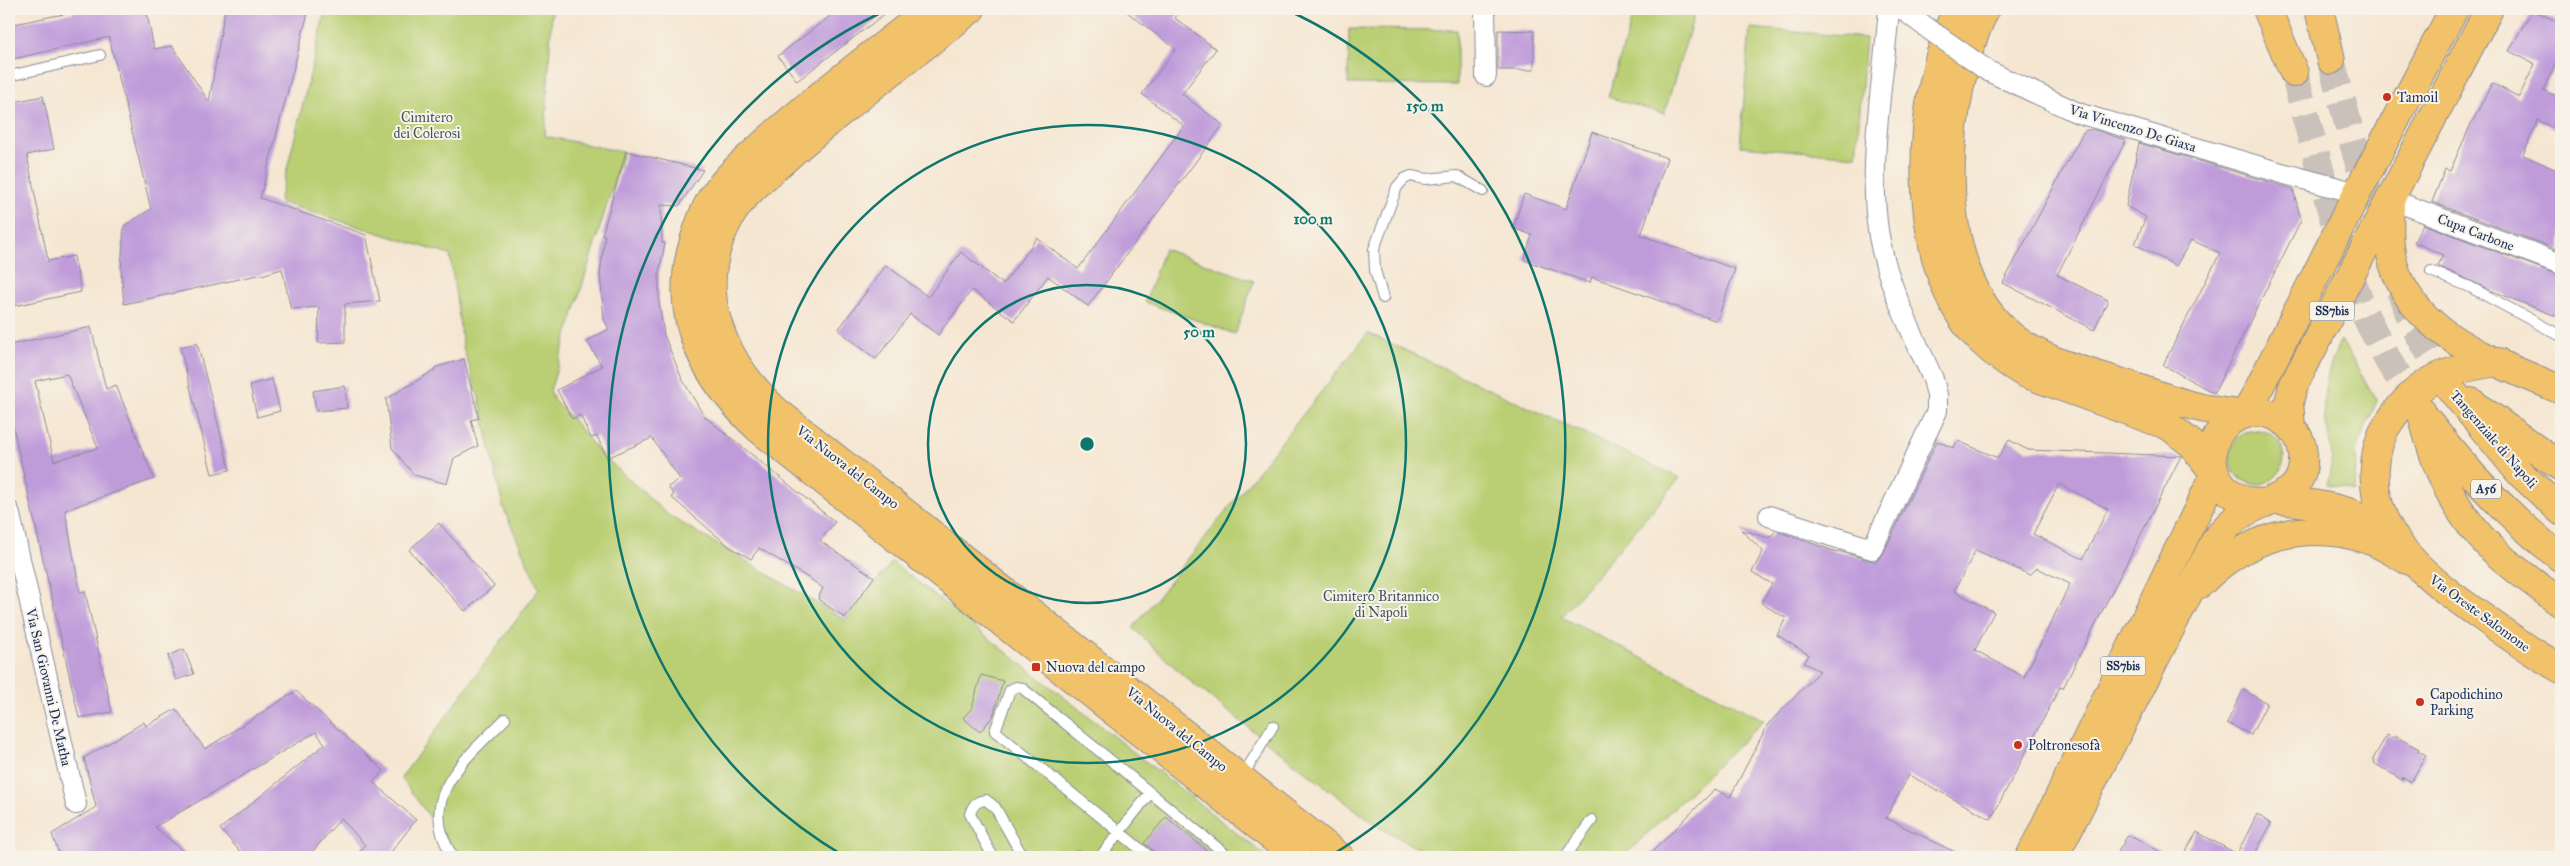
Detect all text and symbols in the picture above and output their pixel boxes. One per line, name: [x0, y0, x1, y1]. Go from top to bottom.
place label: Tamoil: [2397, 89, 2438, 106]
marker: Tamoil: [2381, 91, 2393, 103]
text: 150 m: [1406, 97, 1444, 115]
street label: Via Vincenzo De Giaxa: [2066, 101, 2198, 156]
park label: Cimitero dei Colerosi: [393, 109, 461, 142]
text: 100 m: [1293, 210, 1333, 228]
street label: Cupa Carbone: [2435, 210, 2517, 255]
road number: SS7bis: [2310, 302, 2354, 321]
text: 50 m: [1183, 323, 1215, 341]
street label: Tangenziale di Napoli: [2447, 387, 2541, 492]
street label: Via Nuova del Campo: [792, 422, 902, 513]
centre of rings: [1078, 435, 1096, 453]
road number: A56: [2471, 479, 2501, 498]
street label: Via Oreste Salomone: [2425, 571, 2533, 656]
park label: Cimitero Britannico di Napoli: [1323, 588, 1439, 621]
street label: Via San Giovanni De Matha: [22, 605, 75, 768]
road number: SS7bis: [2100, 656, 2146, 676]
place label: Nuova del campo: [1046, 659, 1145, 676]
marker: Nuova del campo: [1030, 661, 1042, 673]
street label: Via Nuova del Campo: [1122, 683, 1231, 775]
place label: Capodichino Parking: [2430, 686, 2503, 719]
marker: Capodichino Parking: [2414, 696, 2426, 708]
place label: Poltronesofà: [2028, 737, 2100, 754]
marker: Poltronesofà: [2012, 739, 2024, 751]

